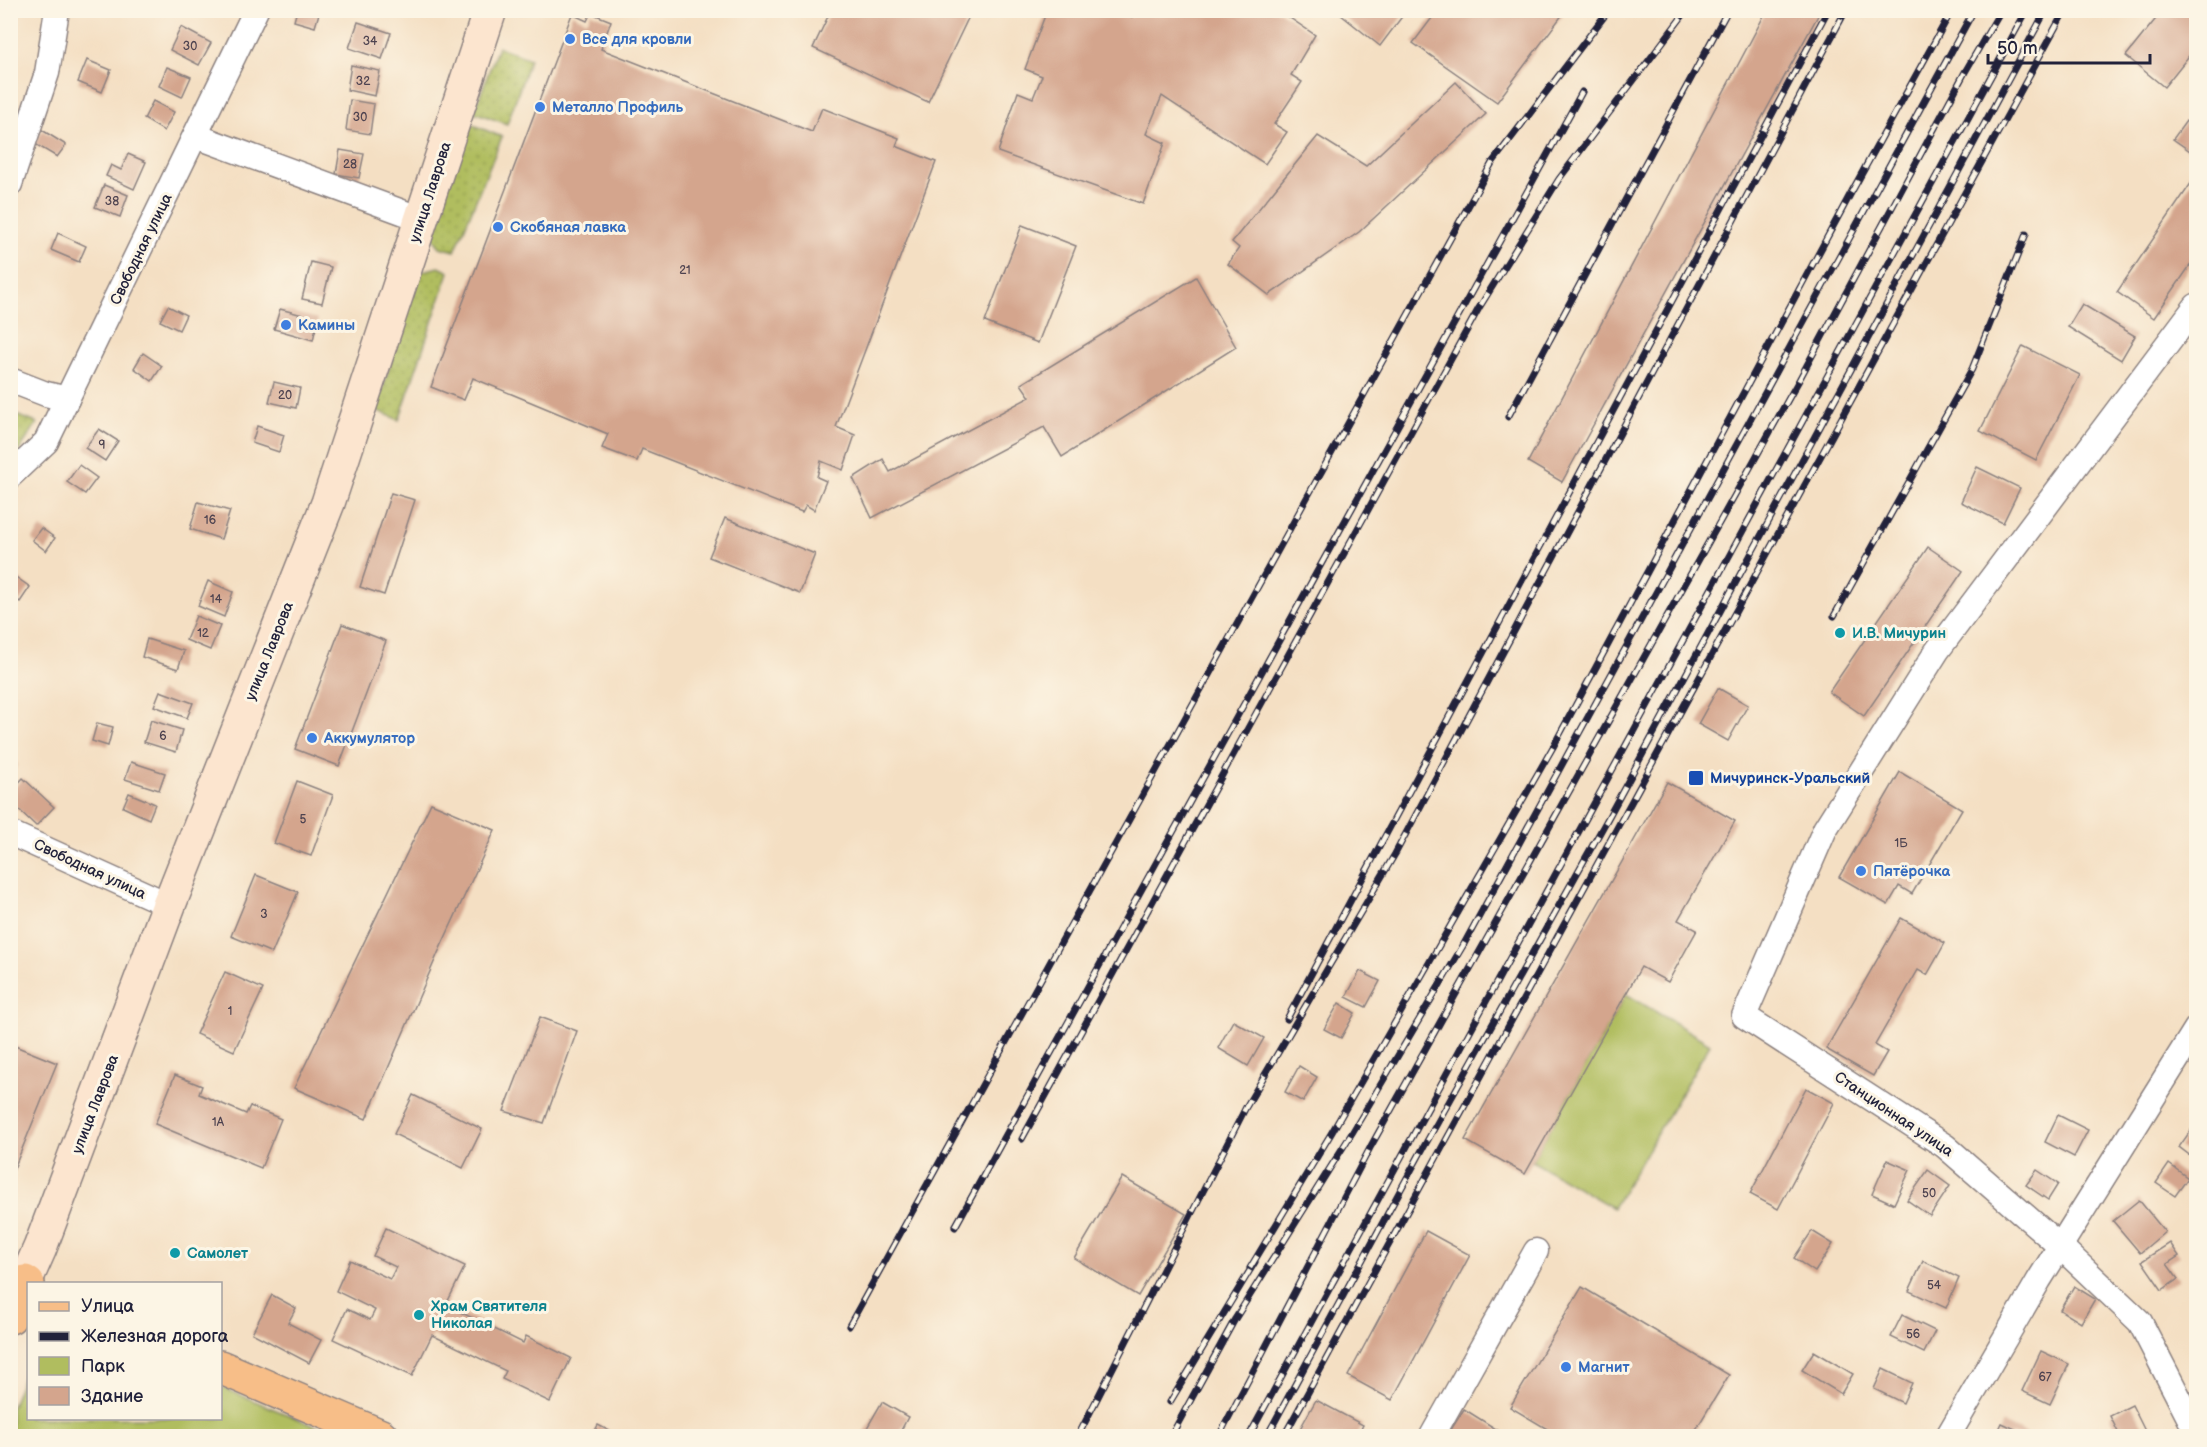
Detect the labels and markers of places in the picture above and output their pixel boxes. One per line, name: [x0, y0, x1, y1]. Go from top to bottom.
place label: Все для кровли: [582, 30, 692, 49]
marker: Все для кровли: [563, 32, 577, 46]
place label: Металло Профиль: [552, 98, 684, 117]
marker: Металло Профиль: [533, 100, 547, 114]
place label: Скобяная лавка: [510, 218, 626, 237]
marker: Скобяная лавка: [491, 220, 505, 234]
place label: Камины: [298, 316, 355, 335]
marker: Камины: [279, 318, 293, 332]
place label: И.В. Мичурин: [1852, 624, 1946, 643]
marker: И.В. Мичурин: [1833, 626, 1847, 640]
place label: Аккумулятор: [323, 729, 415, 748]
marker: Аккумулятор: [305, 731, 319, 745]
marker: Мичуринск-Уральский: [1687, 769, 1705, 787]
place label: Мичуринск-Уральский: [1710, 769, 1870, 788]
place label: Пятёрочка: [1873, 862, 1951, 881]
marker: Пятёрочка: [1854, 864, 1868, 878]
place label: Самолет: [187, 1244, 249, 1263]
marker: Самолет: [168, 1246, 182, 1260]
place label: Храм Святителя Николая: [430, 1297, 547, 1333]
marker: Храм Святителя Николая: [412, 1308, 426, 1322]
place label: Магнит: [1578, 1358, 1630, 1377]
marker: Магнит: [1559, 1360, 1573, 1374]

